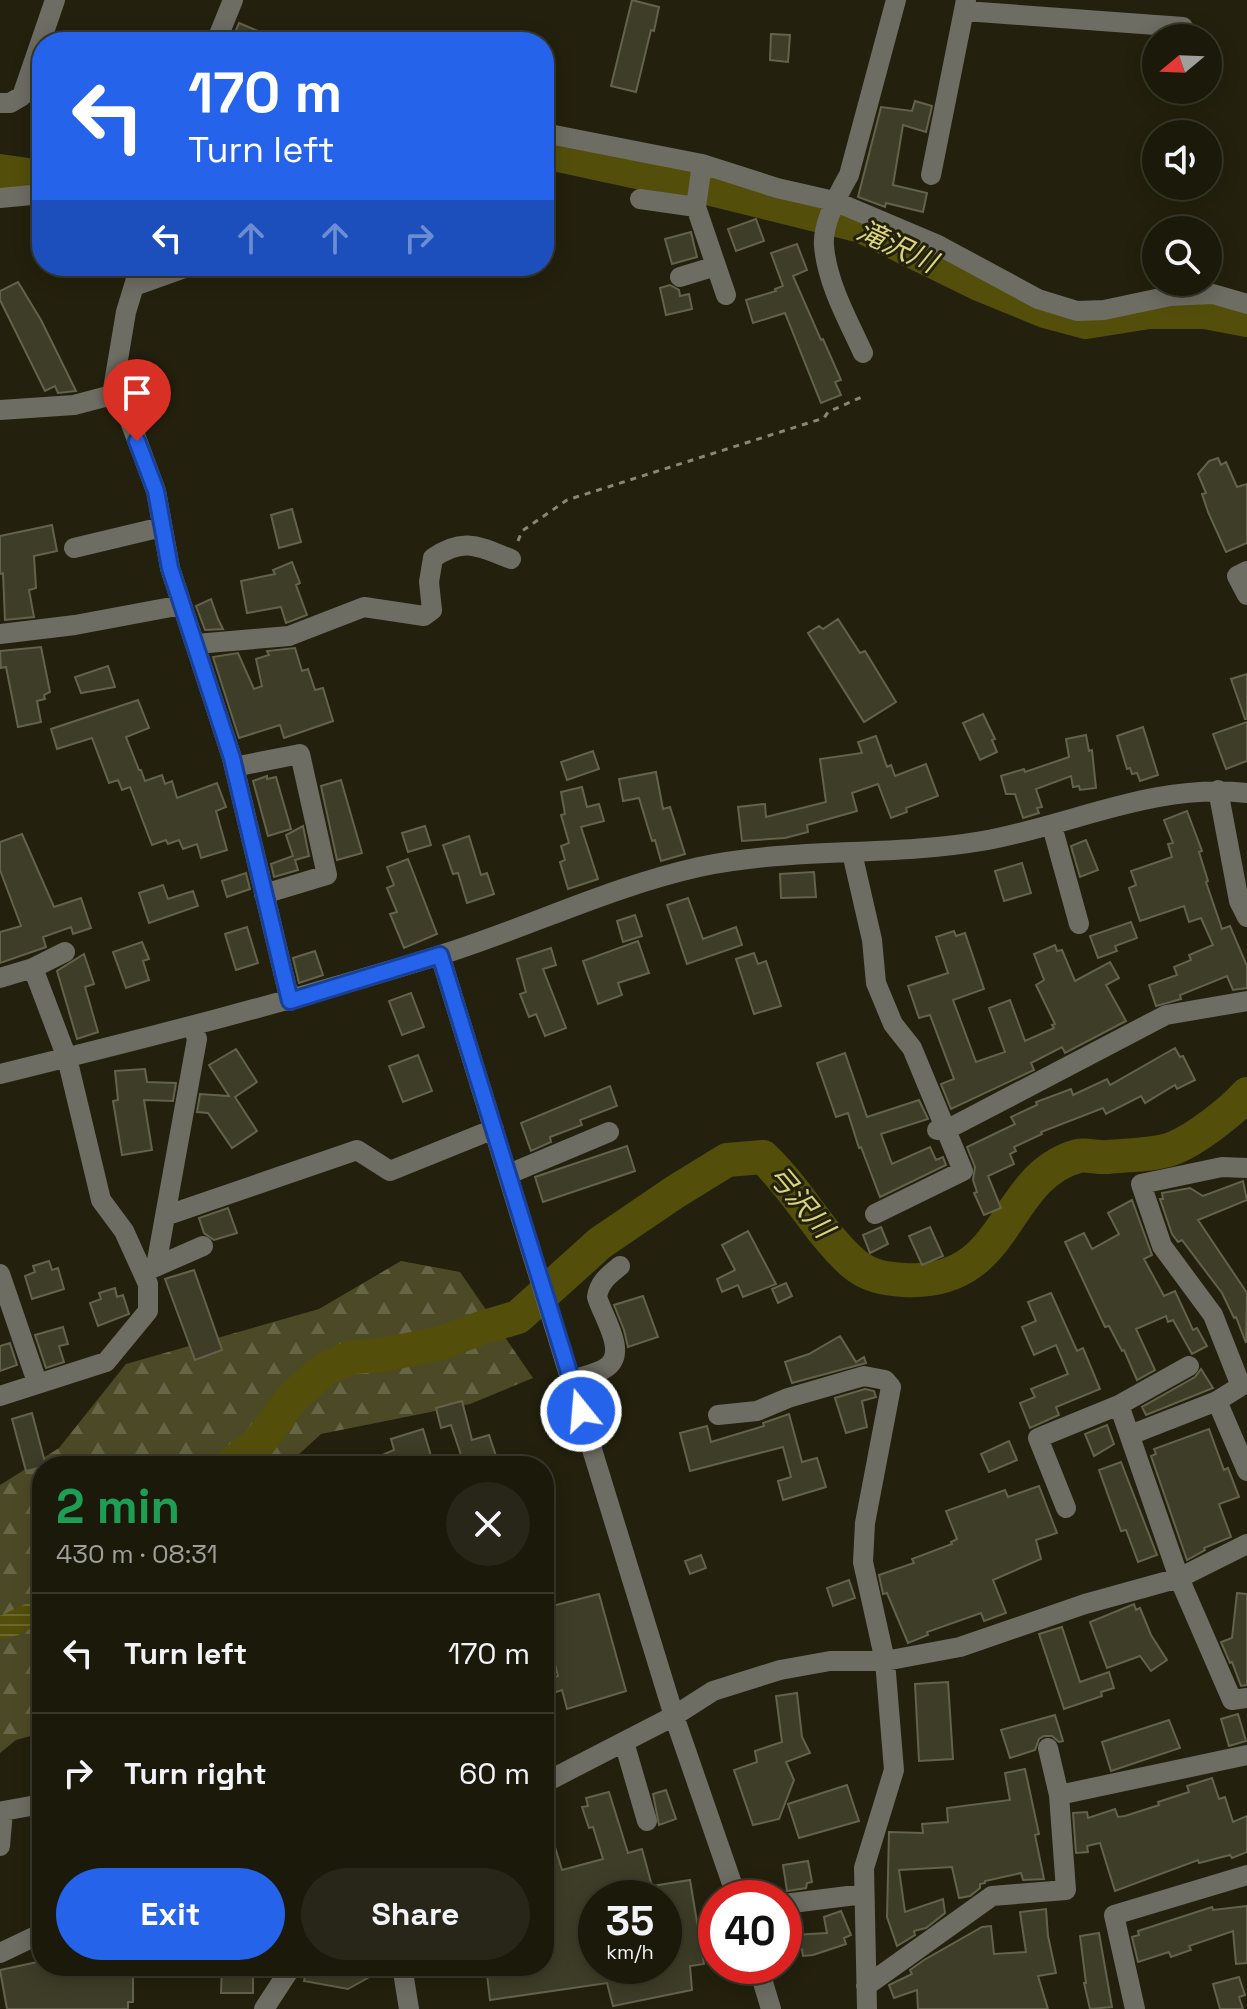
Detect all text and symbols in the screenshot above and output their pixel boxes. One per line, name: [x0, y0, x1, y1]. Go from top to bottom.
north arrow: [1142, 24, 1222, 104]
map controls: [1142, 24, 1222, 296]
text: 170 m: [188, 57, 342, 128]
icon: left: [56, 64, 160, 168]
button: sound: [1142, 120, 1222, 200]
text: Turn left: [188, 127, 335, 173]
water label: 滝沢川: [851, 212, 945, 281]
icon: left: [145, 216, 189, 260]
icon: ahead: [229, 216, 273, 260]
icon: ahead: [313, 216, 357, 260]
icon: right: [397, 216, 441, 260]
button: search: [1142, 216, 1222, 296]
pin: [103, 359, 171, 441]
icon: arrive: [115, 371, 159, 415]
water label: 弓沢川: [760, 1157, 844, 1247]
position arrow: [539, 1369, 623, 1453]
text: 2 min: [56, 1476, 180, 1537]
button: close: [446, 1482, 530, 1566]
text: 430 m · 08:31: [56, 1537, 218, 1571]
icon: left: [56, 1631, 100, 1675]
text: Turn left: [124, 1634, 247, 1673]
text: 170 m: [448, 1634, 530, 1673]
icon: right: [56, 1751, 100, 1795]
text: Turn right: [124, 1754, 267, 1793]
text: 60 m: [459, 1754, 530, 1793]
button: Exit: [56, 1868, 285, 1960]
button: Share: [301, 1868, 530, 1960]
speed limit sign: 40: [698, 1880, 802, 1984]
text: 35: [606, 1896, 654, 1947]
text: km/h: [606, 1939, 654, 1965]

